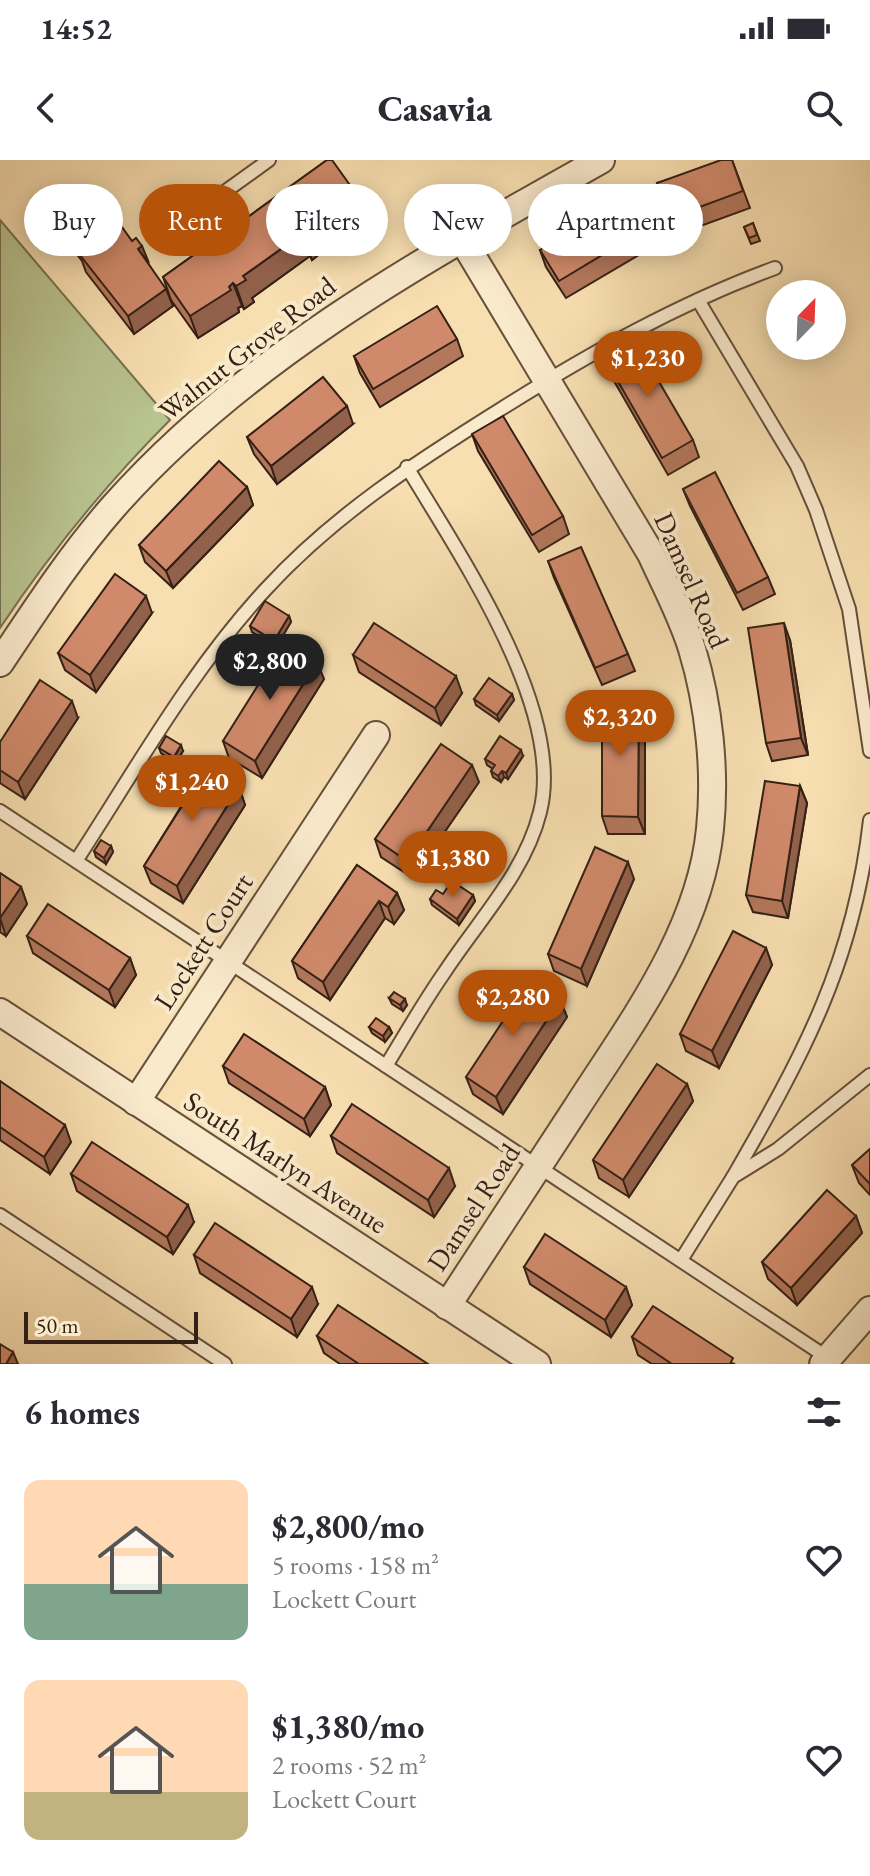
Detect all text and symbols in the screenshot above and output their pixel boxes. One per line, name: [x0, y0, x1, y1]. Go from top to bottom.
text: 14:52: [40, 9, 112, 48]
text: Casavia: [378, 85, 492, 132]
icon: back: [24, 86, 68, 130]
icon: search: [802, 86, 846, 130]
chip: Buy: [24, 184, 123, 256]
chip: Rent: [139, 184, 250, 256]
chip: Filters: [266, 184, 388, 256]
chip: New: [404, 184, 512, 256]
chip: Apartment: [528, 184, 703, 256]
street label: Walnut Grove Road: [151, 267, 343, 428]
north arrow: [766, 280, 846, 360]
map controls: [766, 280, 846, 360]
pin: $1,230: [583, 331, 713, 399]
text: $1,230: [611, 340, 685, 374]
street label: Damsel Road: [646, 506, 738, 654]
pin: $2,800: [205, 634, 335, 702]
text: $2,800: [233, 643, 307, 677]
pin: $2,320: [555, 690, 685, 758]
text: $2,320: [583, 699, 657, 733]
pin: $1,240: [127, 755, 257, 823]
text: $1,240: [155, 764, 229, 798]
pin: $1,380: [388, 831, 518, 899]
text: $1,380: [416, 840, 490, 874]
street label: Lockett Court: [146, 866, 261, 1016]
pin: $2,280: [448, 970, 578, 1038]
text: $2,280: [476, 979, 550, 1013]
street label: South Marlyn Avenue: [177, 1083, 395, 1241]
street label: Damsel Road: [418, 1136, 528, 1278]
scale bar: [24, 1308, 198, 1344]
text: 50 m: [36, 1311, 79, 1340]
text: 6 homes: [24, 1390, 140, 1434]
icon: filters: [802, 1390, 846, 1434]
text: $2,800/mo: [272, 1504, 424, 1548]
icon: home: [88, 1512, 184, 1608]
icon: heart: [802, 1538, 846, 1582]
text: 5 rooms · 158 m²: [272, 1548, 439, 1582]
text: Lockett Court: [272, 1582, 416, 1616]
text: $1,380/mo: [272, 1704, 424, 1748]
icon: home: [88, 1712, 184, 1808]
icon: heart: [802, 1738, 846, 1782]
text: 2 rooms · 52 m²: [272, 1748, 427, 1782]
text: Lockett Court: [272, 1782, 416, 1816]

